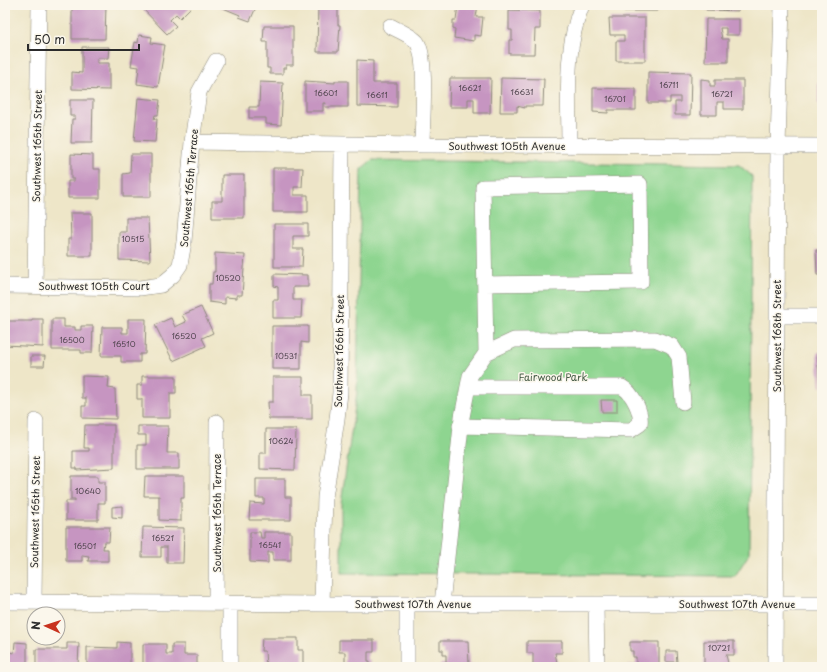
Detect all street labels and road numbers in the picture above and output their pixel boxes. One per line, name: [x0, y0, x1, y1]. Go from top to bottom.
street label: Southwest 165th Street: [28, 90, 45, 202]
street label: Southwest 165th Terrace: [176, 128, 201, 248]
street label: Southwest 105th Avenue: [448, 138, 566, 153]
street label: Southwest 105th Court: [38, 278, 150, 293]
street label: Southwest 168th Street: [769, 280, 784, 392]
street label: Southwest 166th Street: [330, 294, 347, 408]
street label: Southwest 165th Terrace: [209, 454, 224, 572]
street label: Southwest 165th Street: [26, 456, 43, 568]
street label: Southwest 107th Avenue: [355, 596, 471, 611]
street label: Southwest 107th Avenue: [679, 596, 795, 611]

